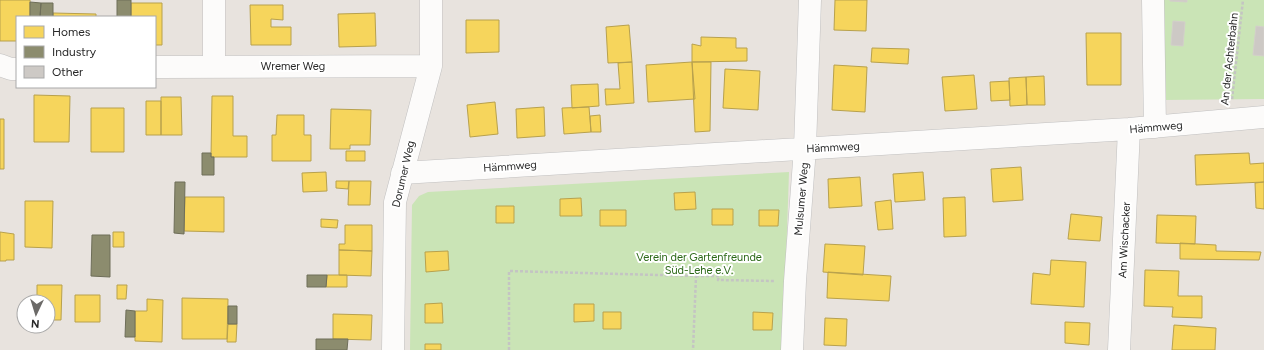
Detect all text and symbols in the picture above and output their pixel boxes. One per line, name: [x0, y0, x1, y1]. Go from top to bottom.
street label: An der Achterbahn: [1218, 12, 1241, 106]
legend: [16, 16, 156, 88]
text: Homes: [52, 25, 91, 39]
text: Industry: [52, 45, 97, 59]
street label: Wremer Weg: [261, 60, 325, 73]
text: Other: [52, 65, 83, 79]
street label: Hämmweg: [1129, 119, 1183, 136]
street label: Dorumer Weg: [389, 139, 417, 209]
street label: Hämmweg: [806, 140, 860, 155]
street label: Hämmweg: [483, 158, 537, 175]
street label: Mulsumer Weg: [792, 162, 811, 236]
street label: Am Wischacker: [1116, 201, 1133, 278]
park label: Verein der Gartenfreunde Süd-Lehe e.V.: [636, 251, 762, 277]
north arrow: [16, 294, 56, 334]
text: N: [31, 317, 40, 330]

